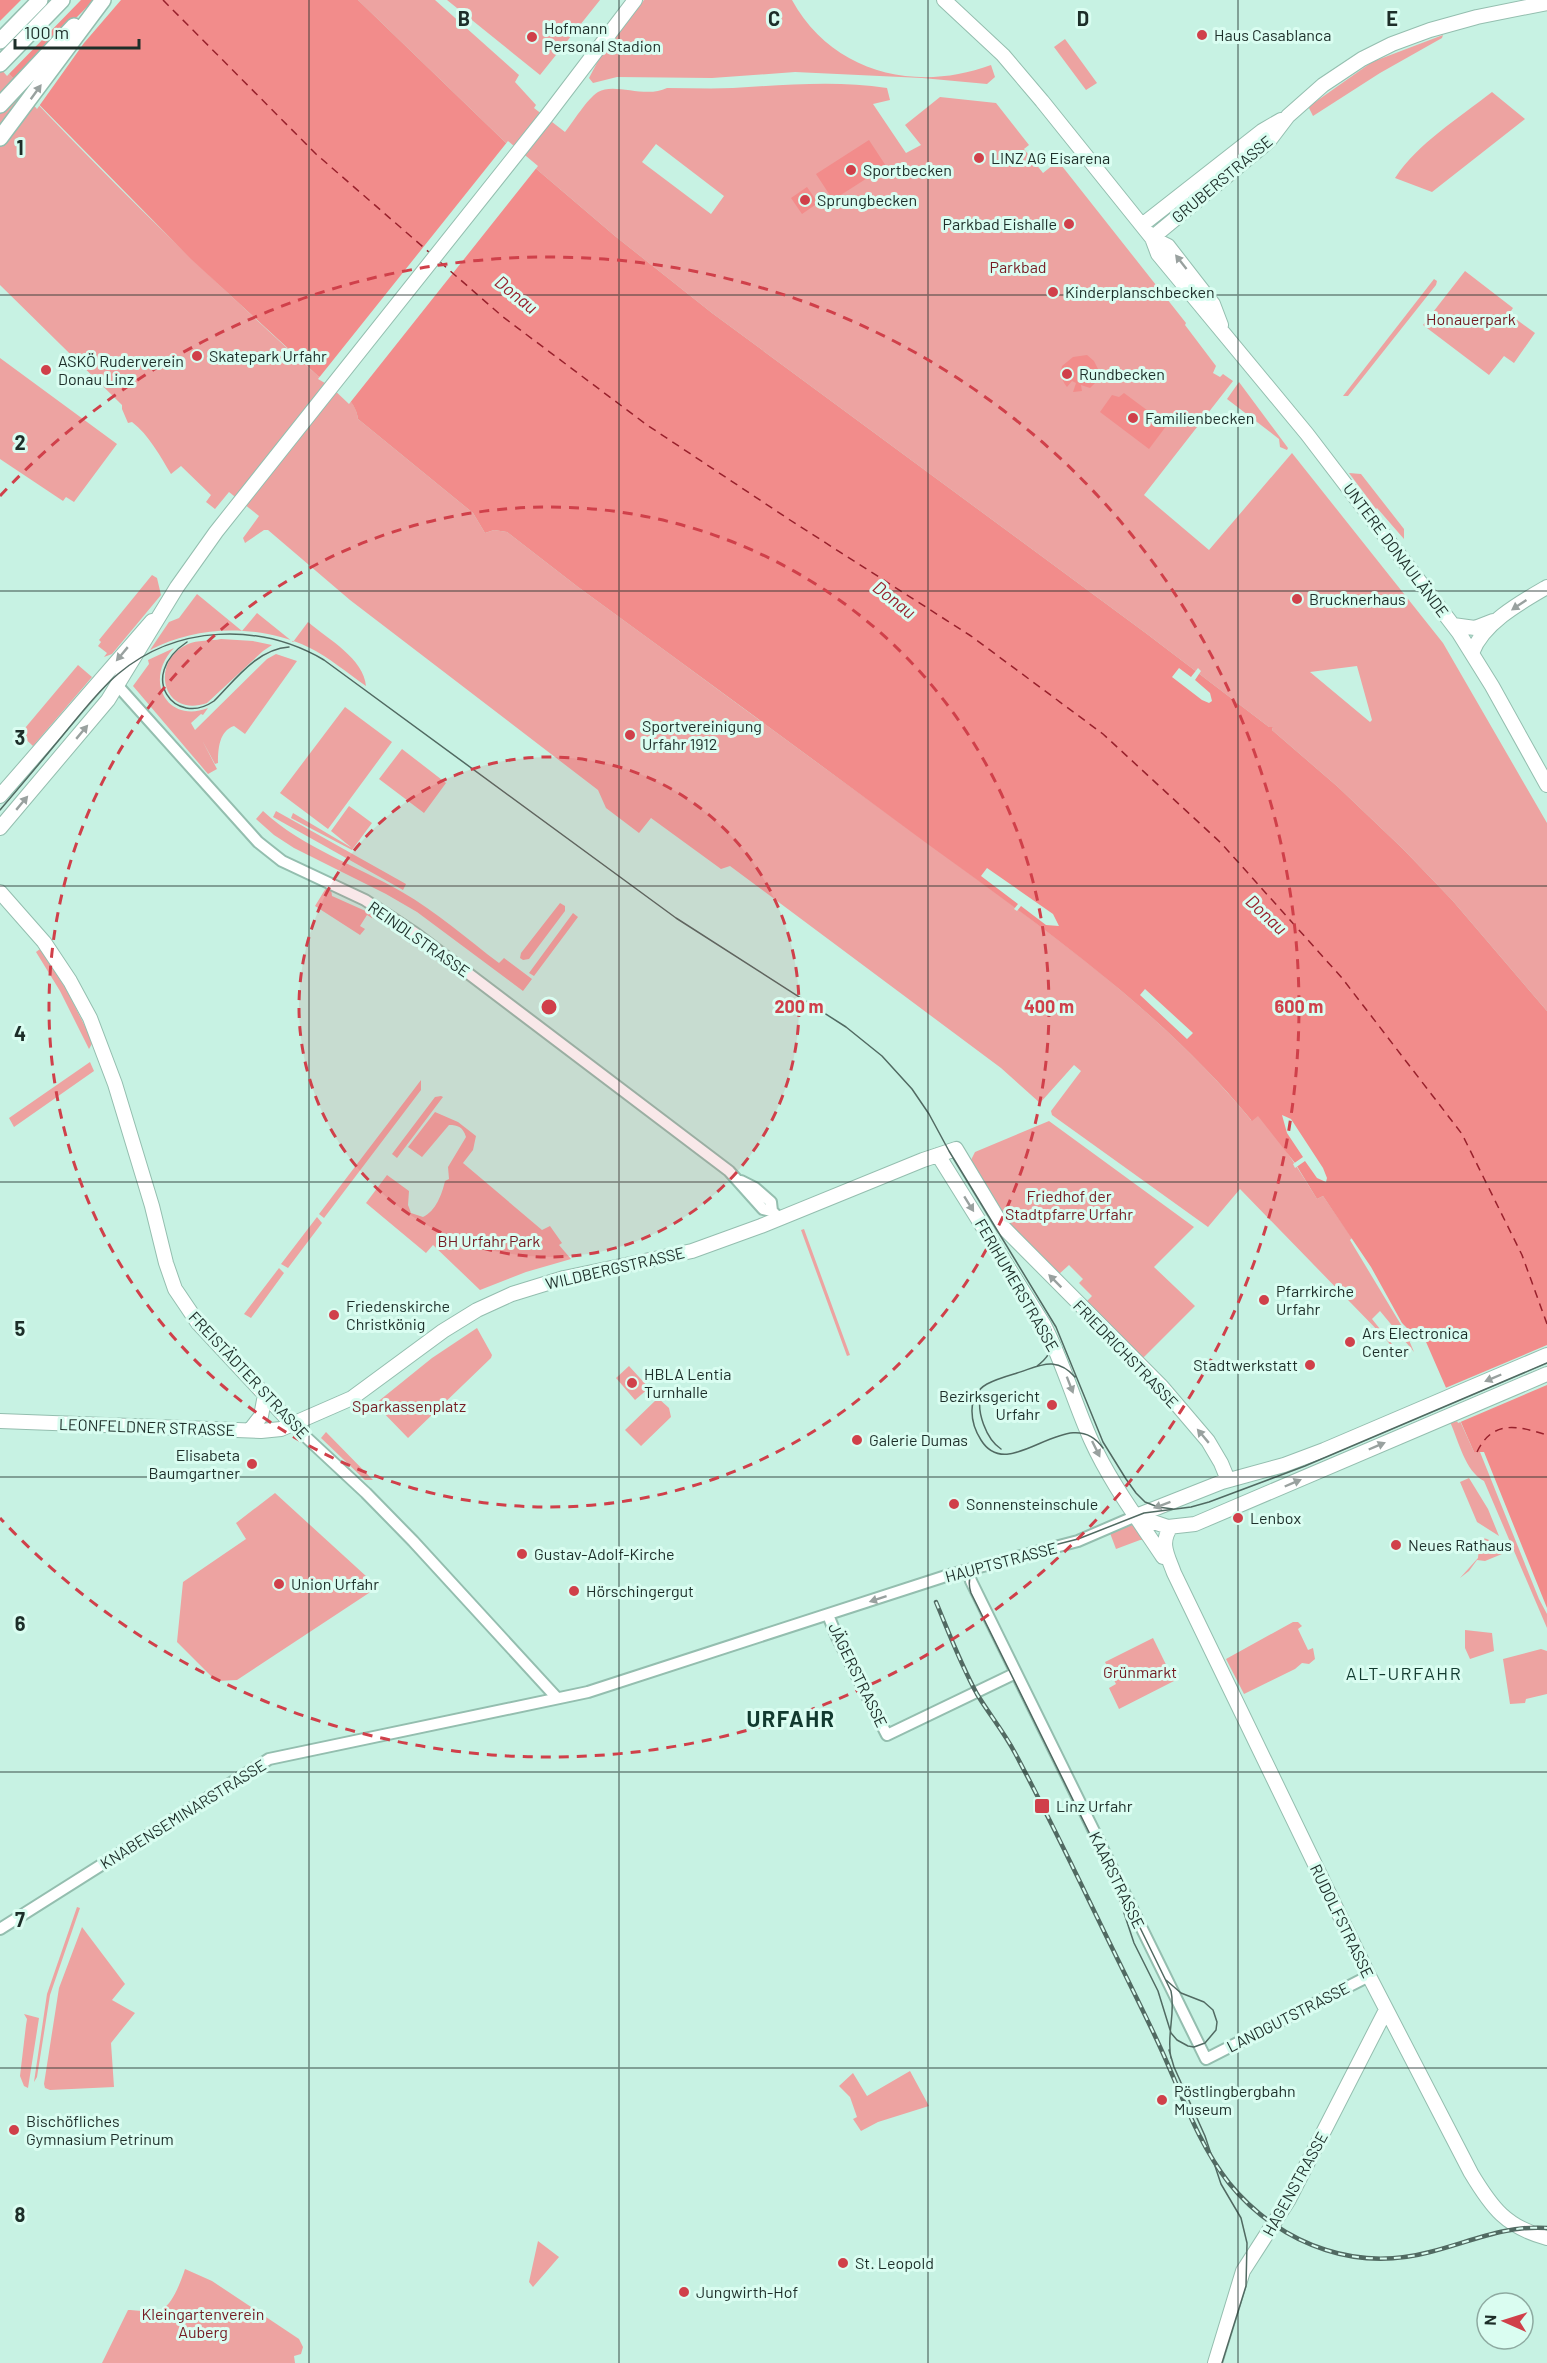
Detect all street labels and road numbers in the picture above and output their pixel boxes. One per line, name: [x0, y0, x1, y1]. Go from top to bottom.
street label: GRUBERSTRASSE: [1168, 131, 1276, 226]
street label: UNTERE DONAULÄNDE: [1340, 479, 1453, 620]
street label: REINDLSTRASSE: [365, 897, 474, 981]
street label: FERIHUMERSTRASSE: [972, 1215, 1063, 1355]
street label: WILDBERGSTRASSE: [543, 1242, 686, 1293]
street label: FRIEDRICHSTRASSE: [1070, 1296, 1183, 1412]
street label: FREISTÄDTER STRASSE: [185, 1307, 313, 1442]
street label: LEONFELDNER STRASSE: [59, 1414, 235, 1439]
street label: HAUPTSTRASSE: [943, 1537, 1059, 1586]
street label: JÄGERSTRASSE: [825, 1619, 892, 1730]
street label: KNABENSEMINARSTRASSE: [96, 1755, 269, 1872]
street label: KAARSTRASSE: [1086, 1828, 1149, 1931]
street label: RUDOLFSTRASSE: [1307, 1861, 1378, 1981]
street label: LANDGUTSTRASSE: [1223, 1977, 1352, 2056]
street label: HAGENSTRASSE: [1258, 2128, 1331, 2239]

